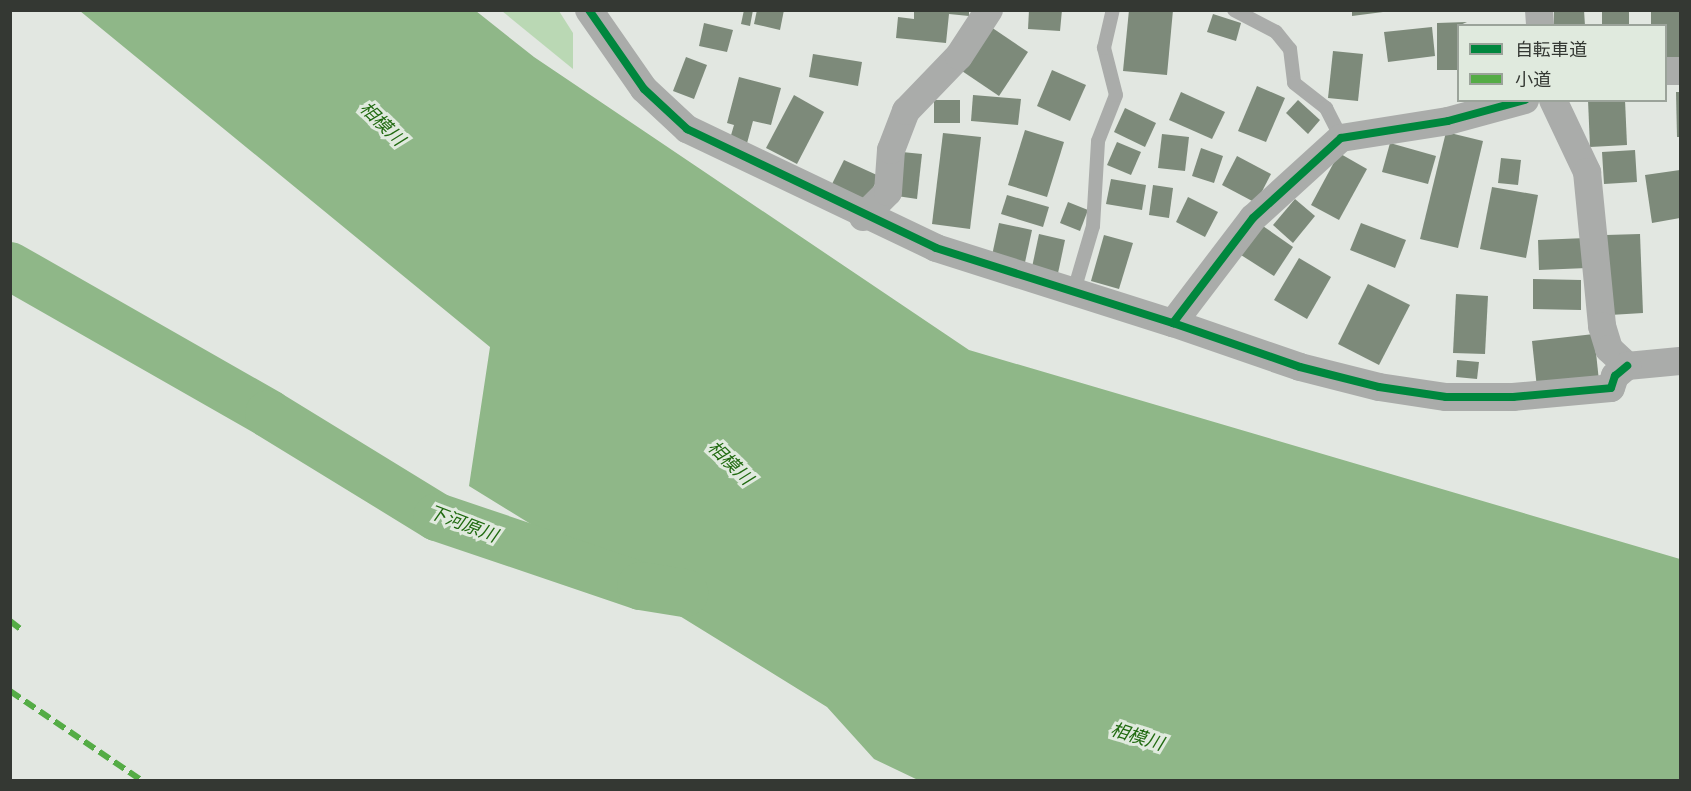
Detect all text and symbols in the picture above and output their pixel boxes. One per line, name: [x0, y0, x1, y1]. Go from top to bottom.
legend: [1457, 24, 1667, 102]
text: 自転車道: [1515, 37, 1587, 63]
text: 小道: [1515, 67, 1551, 93]
water label: 相模川: [355, 97, 409, 151]
water label: 相模川: [703, 436, 757, 490]
water label: 下河原川: [426, 501, 500, 547]
water label: 相模川: [1108, 719, 1166, 755]

